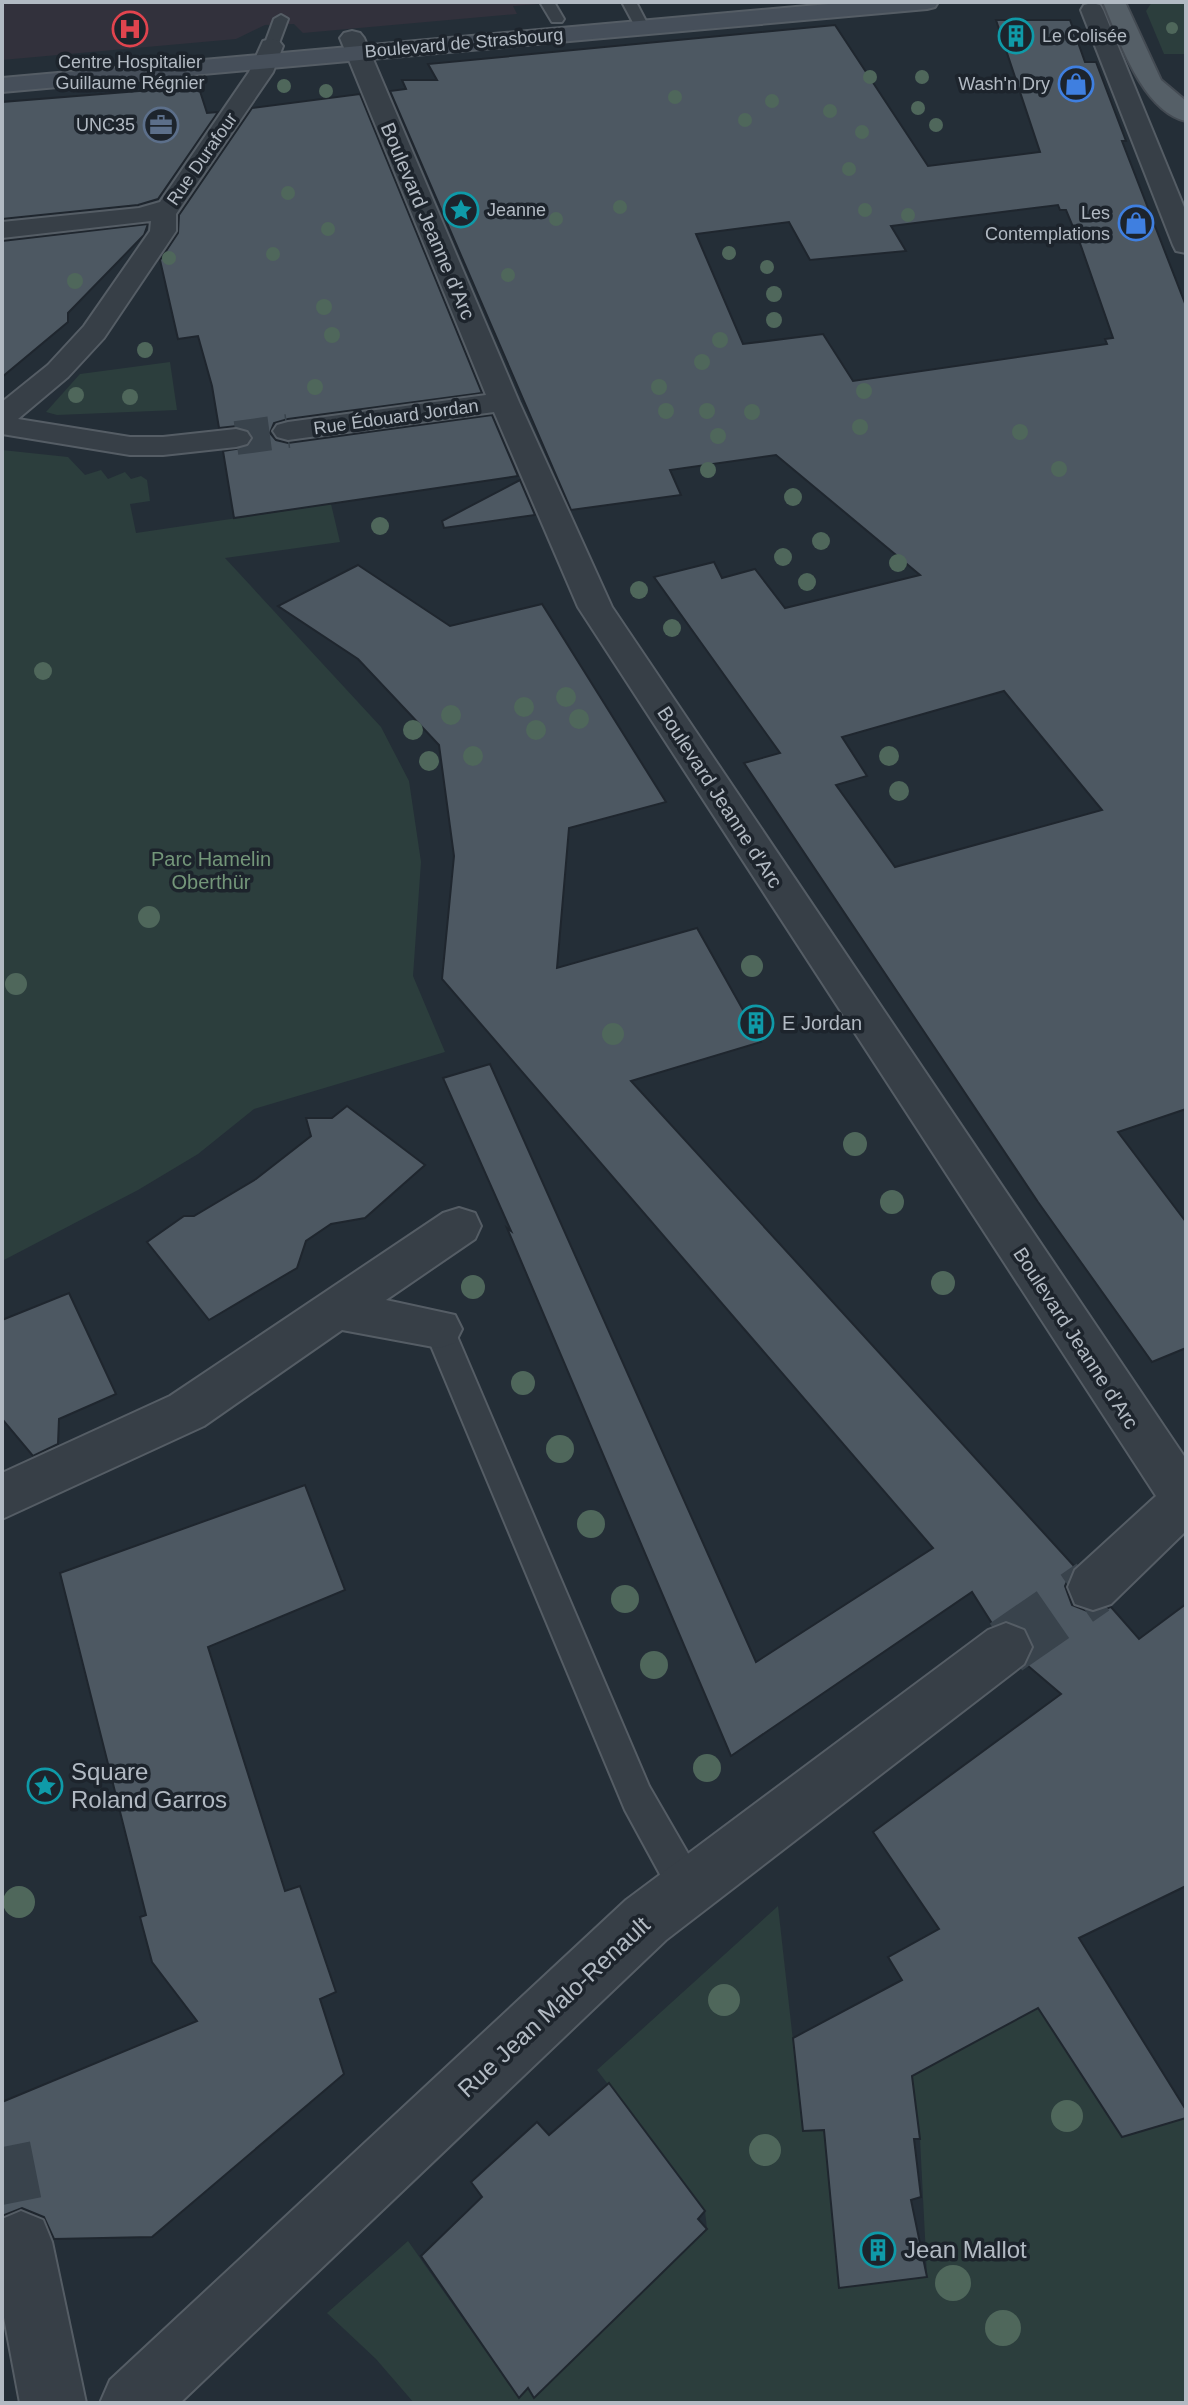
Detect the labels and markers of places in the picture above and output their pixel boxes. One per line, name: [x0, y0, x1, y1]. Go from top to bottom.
hospital icon: Centre Hospitalier Guillaume Régnier: [111, 10, 149, 48]
building icon: Le Colisée: [997, 17, 1035, 55]
place label: Le Colisée: [1042, 26, 1127, 46]
place label: Centre Hospitalier Guillaume Régnier: [55, 52, 205, 93]
shop icon: Wash'n Dry: [1057, 65, 1095, 103]
place label: Wash'n Dry: [958, 74, 1050, 94]
office icon: UNC35: [142, 106, 180, 144]
place label: UNC35: [76, 115, 135, 135]
place icon: Jeanne: [442, 191, 480, 229]
place label: Jeanne: [487, 200, 546, 220]
place label: Les Contemplations: [985, 203, 1110, 244]
shop icon: Les Contemplations: [1117, 204, 1155, 242]
building icon: E Jordan: [737, 1004, 775, 1042]
place label: E Jordan: [782, 1012, 862, 1034]
place label: Square Roland Garros: [71, 1758, 227, 1813]
place icon: Square Roland Garros: [26, 1767, 64, 1805]
building icon: Jean Mallot: [859, 2231, 897, 2269]
place label: Jean Mallot: [904, 2236, 1027, 2263]

